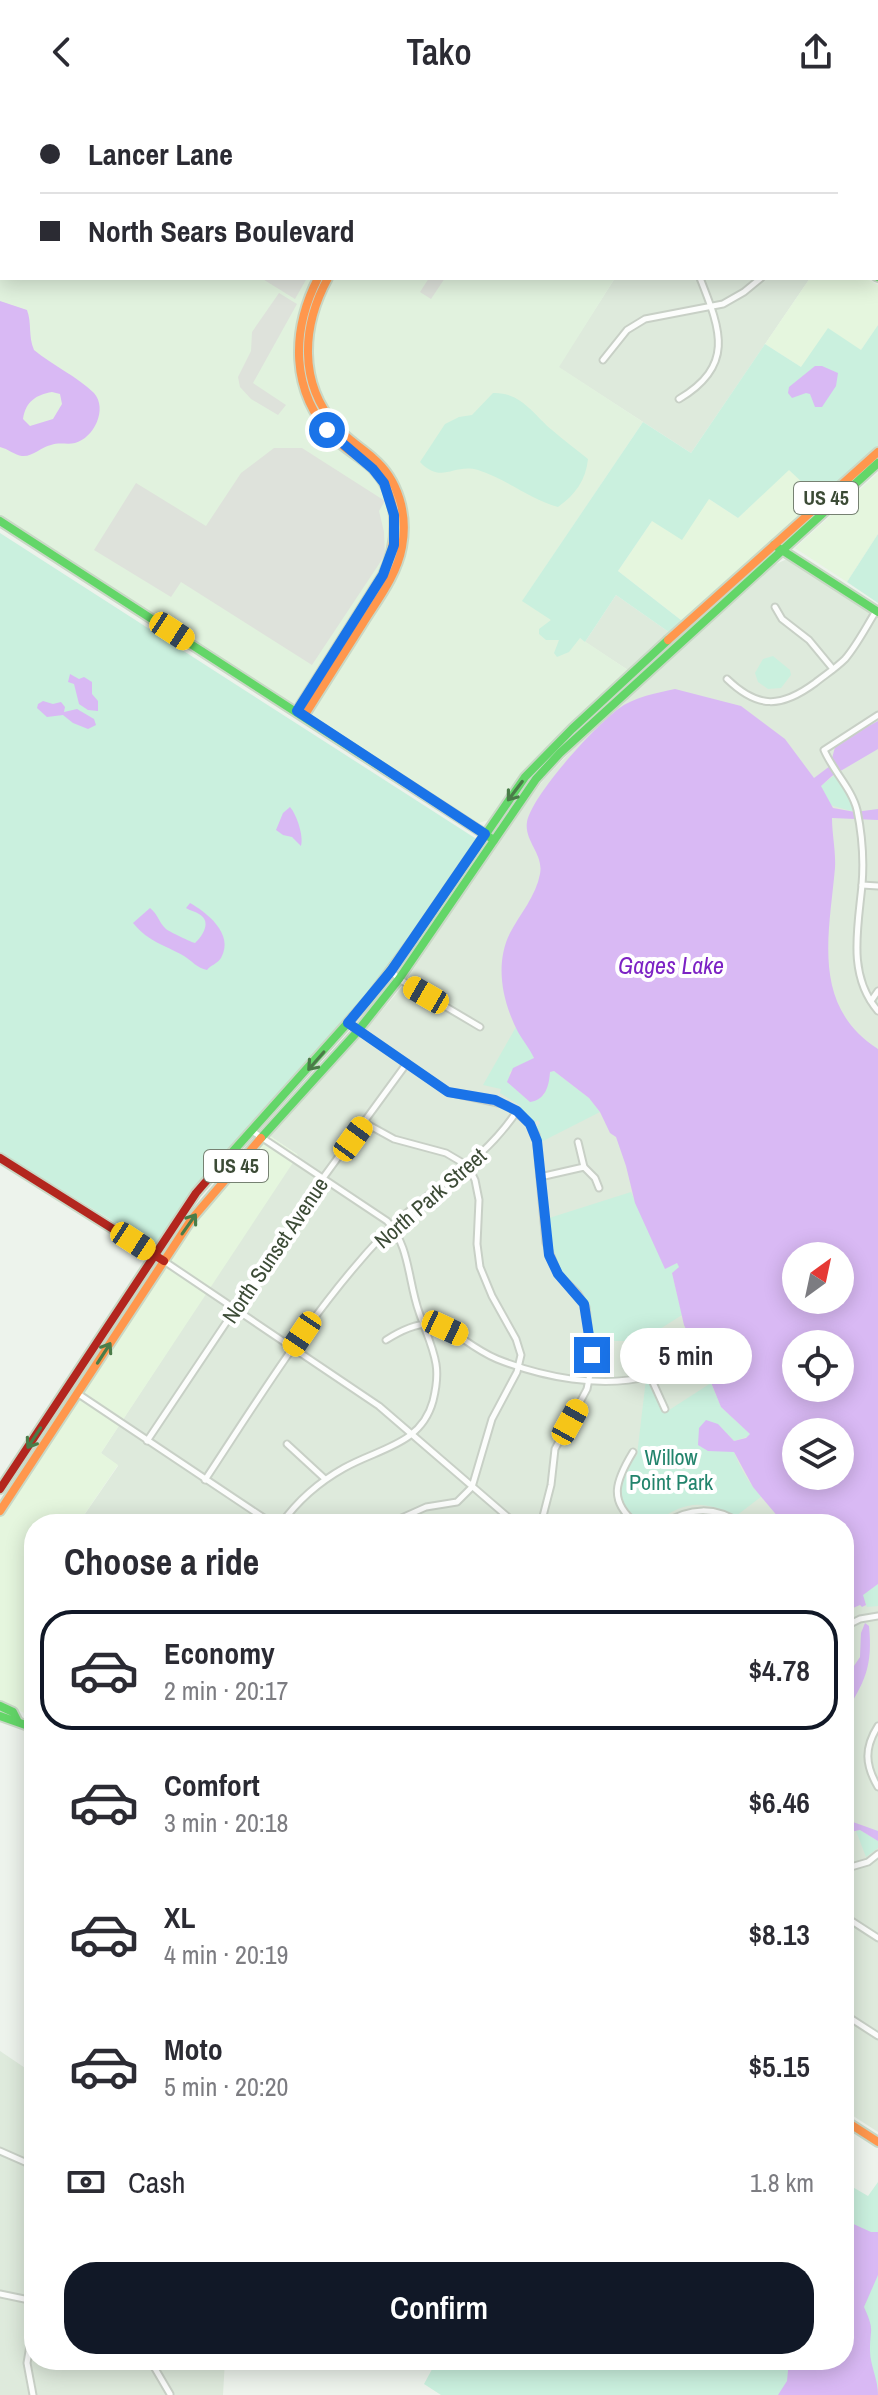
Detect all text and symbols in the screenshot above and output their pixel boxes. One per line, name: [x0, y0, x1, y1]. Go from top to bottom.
text: Tako: [406, 28, 472, 76]
icon: back: [40, 30, 84, 74]
icon: share: [794, 30, 838, 74]
text: Lancer Lane: [88, 134, 233, 174]
text: North Sears Boulevard: [88, 211, 355, 251]
route start: [309, 412, 345, 448]
road number: US 45: [794, 482, 858, 514]
car: [145, 608, 199, 654]
one-way arrow: [507, 780, 524, 801]
water label: Gages Lake: [618, 949, 724, 981]
car: [399, 973, 453, 1017]
one-way arrow: [307, 1050, 325, 1070]
car: [329, 1113, 377, 1165]
street label: North Park Street: [368, 1141, 492, 1255]
road number: US 45: [204, 1150, 268, 1182]
street label: North Sunset Avenue: [215, 1171, 335, 1329]
one-way arrow: [180, 1214, 197, 1235]
car: [106, 1218, 160, 1264]
north arrow: [782, 1242, 854, 1314]
map controls: [782, 1242, 854, 1490]
car: [279, 1307, 325, 1361]
car: [418, 1307, 472, 1349]
callout: 5 min: [620, 1327, 752, 1383]
button: locate: [782, 1330, 854, 1402]
route end: [574, 1337, 610, 1373]
text: 5 min: [659, 1338, 713, 1373]
one-way arrow: [95, 1342, 112, 1364]
car: [548, 1395, 592, 1449]
button: layers: [782, 1418, 854, 1490]
one-way arrow: [25, 1426, 41, 1449]
park label: Willow Point Park: [629, 1442, 714, 1497]
text: Choose a ride: [64, 1538, 259, 1586]
text: Economy: [164, 1633, 275, 1673]
icon: car: [68, 1634, 140, 1706]
text: $4.78: [748, 1650, 810, 1690]
text: 2 min · 20:17: [164, 1673, 288, 1708]
text: Comfort: [164, 1765, 260, 1805]
icon: car: [68, 1766, 140, 1838]
text: $6.46: [748, 1782, 810, 1822]
text: 3 min · 20:18: [164, 1805, 288, 1840]
text: XL: [164, 1897, 195, 1937]
icon: car: [68, 1898, 140, 1970]
text: $8.13: [748, 1914, 810, 1954]
text: 4 min · 20:19: [164, 1937, 288, 1972]
text: Moto: [164, 2029, 223, 2069]
icon: car: [68, 2030, 140, 2102]
text: $5.15: [748, 2046, 810, 2086]
text: 5 min · 20:20: [164, 2069, 288, 2104]
icon: cash: [64, 2160, 108, 2204]
text: Cash: [128, 2162, 185, 2202]
text: 1.8 km: [750, 2165, 814, 2200]
button: Confirm: [64, 2262, 814, 2354]

